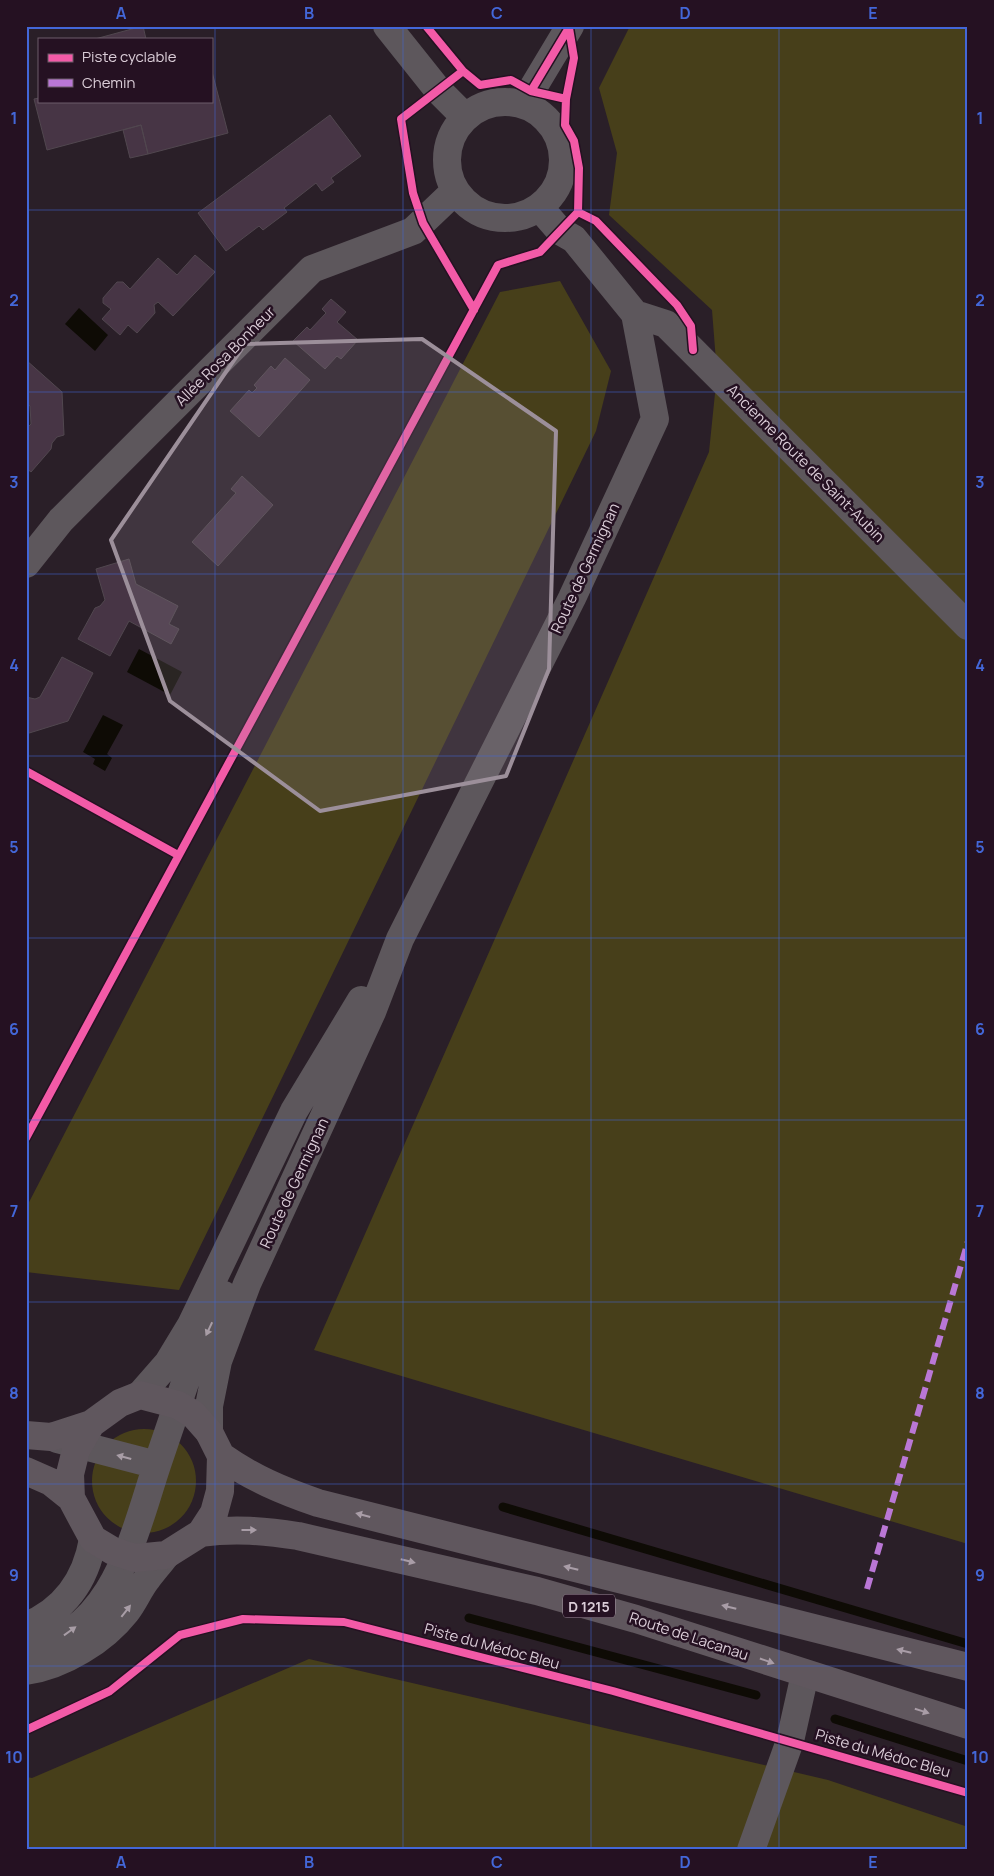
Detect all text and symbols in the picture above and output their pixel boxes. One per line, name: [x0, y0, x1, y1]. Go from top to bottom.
text: A: [116, 2, 127, 24]
text: B: [304, 2, 314, 24]
text: C: [491, 2, 503, 24]
text: D: [679, 2, 691, 24]
text: E: [868, 2, 878, 24]
legend: [38, 38, 212, 102]
text: Piste cyclable: [82, 46, 177, 67]
text: Chemin: [82, 72, 135, 93]
text: 1: [10, 107, 18, 129]
text: 1: [976, 107, 984, 129]
text: 2: [9, 289, 19, 311]
text: 2: [975, 289, 985, 311]
street label: Allée Rosa Bonheur: [170, 301, 280, 411]
street label: Ancienne Route de Saint-Aubin: [723, 380, 890, 547]
text: 3: [9, 471, 19, 493]
text: 3: [975, 471, 985, 493]
street label: Route de Germignan: [546, 499, 624, 637]
text: 4: [9, 654, 19, 676]
text: 4: [975, 654, 985, 676]
text: 5: [9, 836, 19, 858]
text: 5: [975, 836, 985, 858]
text: 6: [9, 1018, 19, 1040]
text: 6: [975, 1018, 985, 1040]
street label: Route de Germignan: [255, 1114, 333, 1252]
text: 7: [10, 1200, 18, 1222]
text: 7: [976, 1200, 984, 1222]
one-way arrow: [204, 1322, 212, 1336]
text: 8: [9, 1382, 19, 1404]
text: 8: [975, 1382, 985, 1404]
one-way arrow: [117, 1452, 132, 1460]
one-way arrow: [355, 1511, 370, 1519]
one-way arrow: [241, 1526, 257, 1534]
one-way arrow: [401, 1557, 416, 1565]
text: 9: [9, 1564, 19, 1586]
one-way arrow: [564, 1564, 579, 1572]
text: 9: [975, 1564, 985, 1586]
road number: D 1215: [563, 1594, 615, 1618]
one-way arrow: [721, 1603, 736, 1611]
one-way arrow: [120, 1605, 131, 1618]
street label: Route de Lacanau: [627, 1607, 751, 1665]
street label: Piste du Médoc Bleu: [422, 1618, 562, 1674]
one-way arrow: [63, 1626, 77, 1636]
one-way arrow: [896, 1647, 911, 1655]
one-way arrow: [760, 1657, 775, 1665]
one-way arrow: [914, 1707, 929, 1715]
street label: Piste du Médoc Bleu: [813, 1724, 953, 1782]
text: 10: [5, 1746, 23, 1768]
text: 10: [971, 1746, 989, 1768]
text: A: [116, 1851, 127, 1873]
text: B: [304, 1851, 314, 1873]
text: C: [491, 1851, 503, 1873]
text: D: [679, 1851, 691, 1873]
text: E: [868, 1851, 878, 1873]

